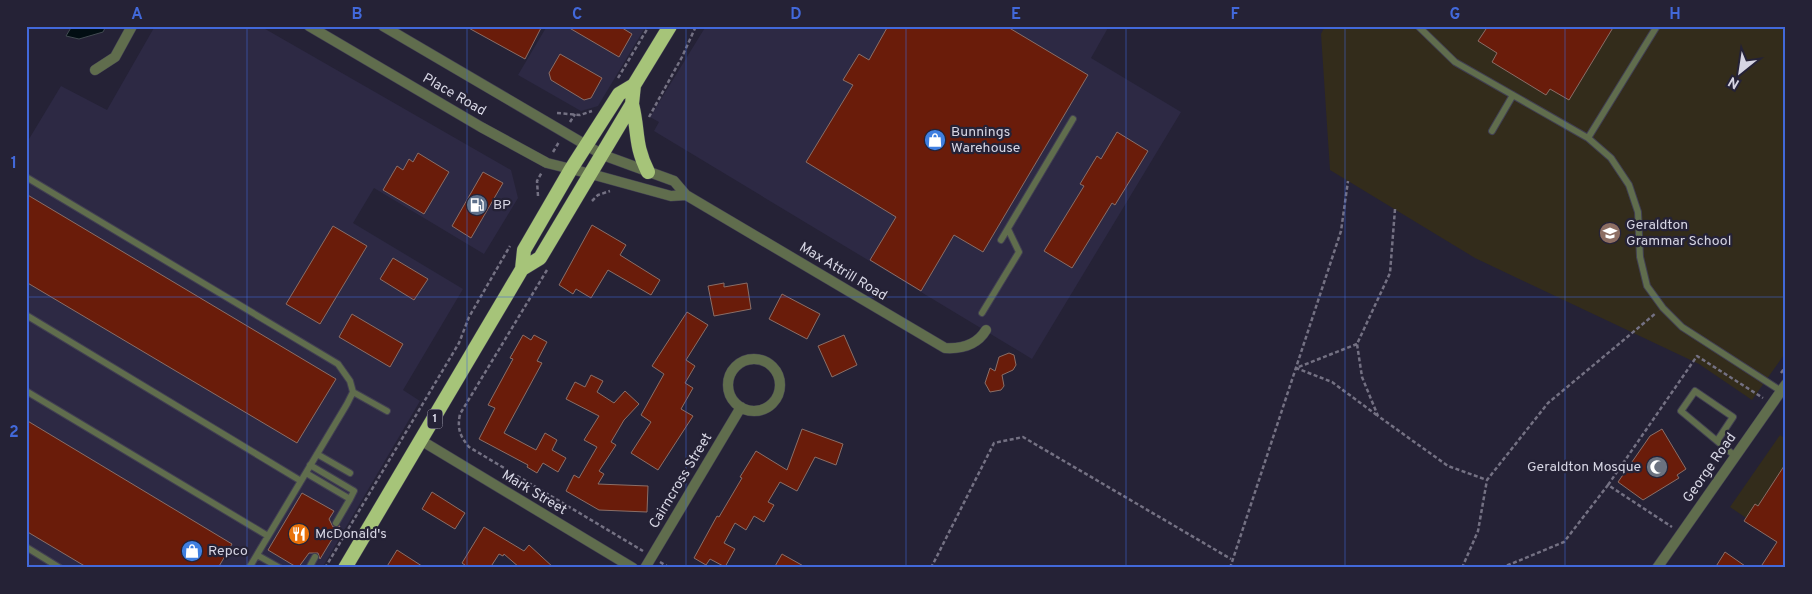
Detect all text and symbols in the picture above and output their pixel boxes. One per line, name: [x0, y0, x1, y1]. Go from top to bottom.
text: A: [131, 5, 143, 25]
text: B: [351, 5, 363, 25]
text: C: [572, 5, 582, 25]
text: D: [790, 5, 802, 25]
text: E: [1011, 5, 1021, 25]
text: F: [1230, 5, 1240, 25]
text: G: [1450, 5, 1460, 25]
text: H: [1669, 5, 1681, 25]
north arrow: [1714, 48, 1764, 98]
street label: Place Road: [419, 70, 489, 120]
text: N: [1726, 72, 1743, 92]
place label: Bunnings Warehouse: [951, 124, 1020, 157]
shop icon: Bunnings Warehouse: [923, 128, 947, 152]
text: 1: [11, 154, 17, 174]
fuel station icon: BP: [465, 193, 489, 217]
place label: BP: [493, 197, 511, 214]
place label: Geraldton Grammar School: [1626, 217, 1731, 250]
school or university icon: Geraldton Grammar School: [1598, 221, 1622, 245]
street label: Max Attrill Road: [796, 239, 890, 305]
road number: 1: [428, 409, 442, 428]
text: 2: [9, 423, 19, 443]
street label: Cairncross Street: [646, 430, 716, 532]
street label: George Road: [1680, 430, 1740, 506]
mosque icon: Geraldton Mosque: [1645, 455, 1669, 479]
place label: Geraldton Mosque: [1527, 459, 1641, 476]
street label: Mark Street: [498, 467, 570, 519]
restaurant icon: McDonald's: [287, 522, 311, 546]
place label: McDonald's: [315, 526, 387, 543]
shop icon: Repco: [180, 539, 204, 563]
place label: Repco: [208, 543, 248, 560]

